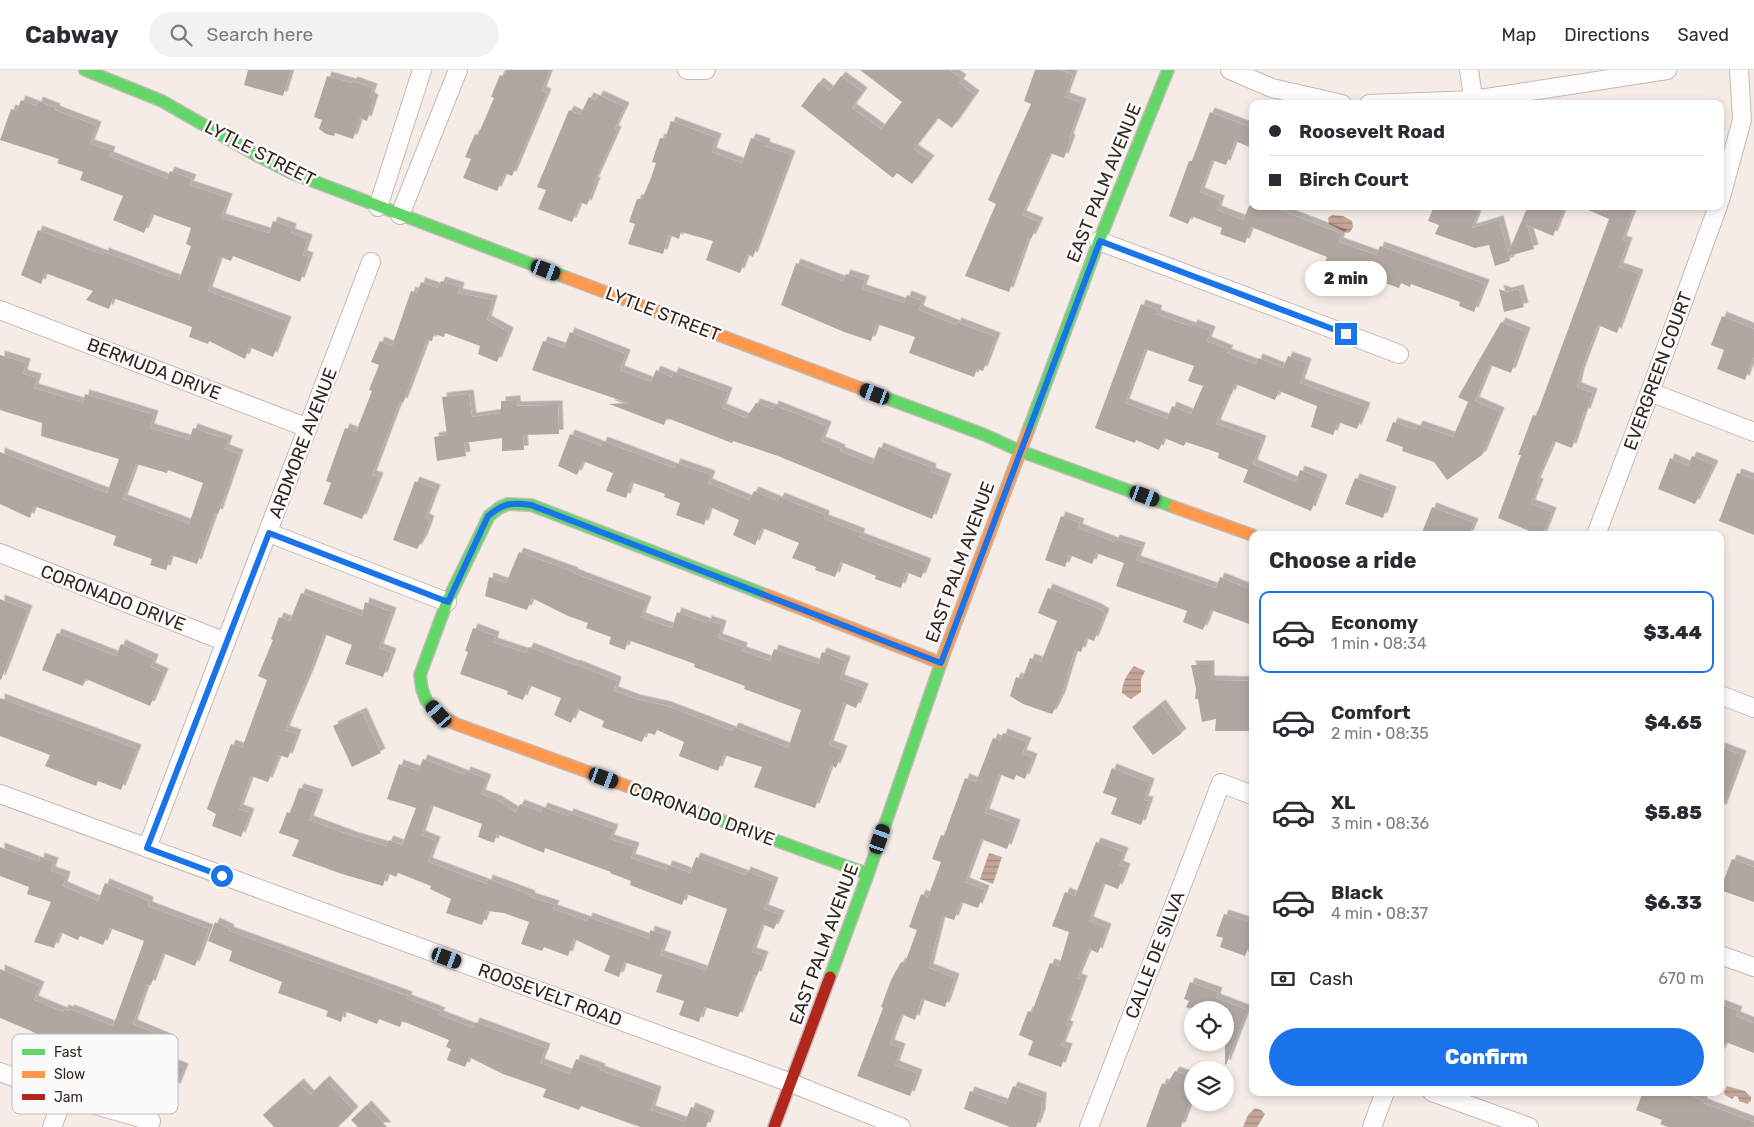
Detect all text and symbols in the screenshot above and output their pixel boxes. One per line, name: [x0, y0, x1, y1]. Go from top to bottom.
search box: [149, 12, 499, 57]
text: Cabway: [25, 21, 119, 49]
icon: search: [167, 21, 195, 49]
text: Search here: [207, 23, 313, 46]
text: Map: [1501, 24, 1536, 46]
text: Directions: [1564, 24, 1650, 46]
text: Saved: [1678, 24, 1729, 46]
street label: EAST PALM AVENUE: [1062, 100, 1146, 266]
street label: LYTLE STREET: [201, 116, 319, 190]
text: Roosevelt Road: [1299, 120, 1445, 143]
text: Birch Court: [1299, 168, 1409, 191]
car: [529, 258, 562, 282]
callout: 2 min: [1305, 262, 1387, 296]
text: 2 min: [1324, 269, 1368, 288]
street label: LYTLE STREET: [602, 282, 724, 346]
street label: EVERGREEN COURT: [1619, 289, 1697, 453]
route end: [1335, 323, 1357, 345]
street label: BERMUDA DRIVE: [84, 333, 224, 405]
street label: ARDMORE AVENUE: [264, 365, 342, 521]
car: [858, 382, 891, 406]
street label: EAST PALM AVENUE: [921, 479, 999, 645]
car: [1128, 484, 1161, 508]
text: Choose a ride: [1269, 547, 1416, 574]
street label: CORONADO DRIVE: [37, 560, 189, 636]
icon: car: [1271, 610, 1316, 655]
text: Economy: [1331, 611, 1418, 634]
text: $3.44: [1643, 621, 1702, 644]
text: 1 min · 08:34: [1331, 634, 1427, 653]
car: [423, 698, 454, 730]
icon: car: [1271, 700, 1316, 745]
text: Comfort: [1331, 701, 1411, 724]
text: $4.65: [1644, 711, 1702, 734]
text: 2 min · 08:35: [1331, 724, 1429, 743]
car: [587, 766, 620, 790]
street label: CORONADO DRIVE: [626, 777, 778, 851]
icon: car: [1271, 790, 1316, 835]
text: XL: [1331, 791, 1355, 814]
text: $5.85: [1645, 801, 1702, 824]
text: 3 min · 08:36: [1331, 814, 1429, 833]
car: [868, 822, 891, 856]
street label: EAST PALM AVENUE: [785, 861, 863, 1027]
route start: [211, 865, 233, 887]
icon: car: [1271, 880, 1316, 925]
text: Black: [1331, 881, 1383, 904]
street label: CALLE DE SILVA: [1121, 888, 1189, 1022]
text: $6.33: [1645, 891, 1702, 914]
text: 4 min · 08:37: [1331, 904, 1428, 923]
car: [430, 946, 463, 970]
street label: ROOSEVELT ROAD: [475, 959, 625, 1031]
icon: cash: [1269, 965, 1297, 993]
text: Cash: [1309, 967, 1353, 990]
text: 670 m: [1658, 969, 1704, 988]
map controls: [1184, 1001, 1234, 1111]
button: locate: [1184, 1001, 1234, 1051]
button: Confirm: [1269, 1028, 1704, 1086]
legend: [12, 1034, 178, 1114]
text: Fast: [54, 1044, 83, 1061]
button: layers: [1184, 1061, 1234, 1111]
text: Slow: [54, 1066, 85, 1083]
text: Jam: [54, 1089, 83, 1106]

